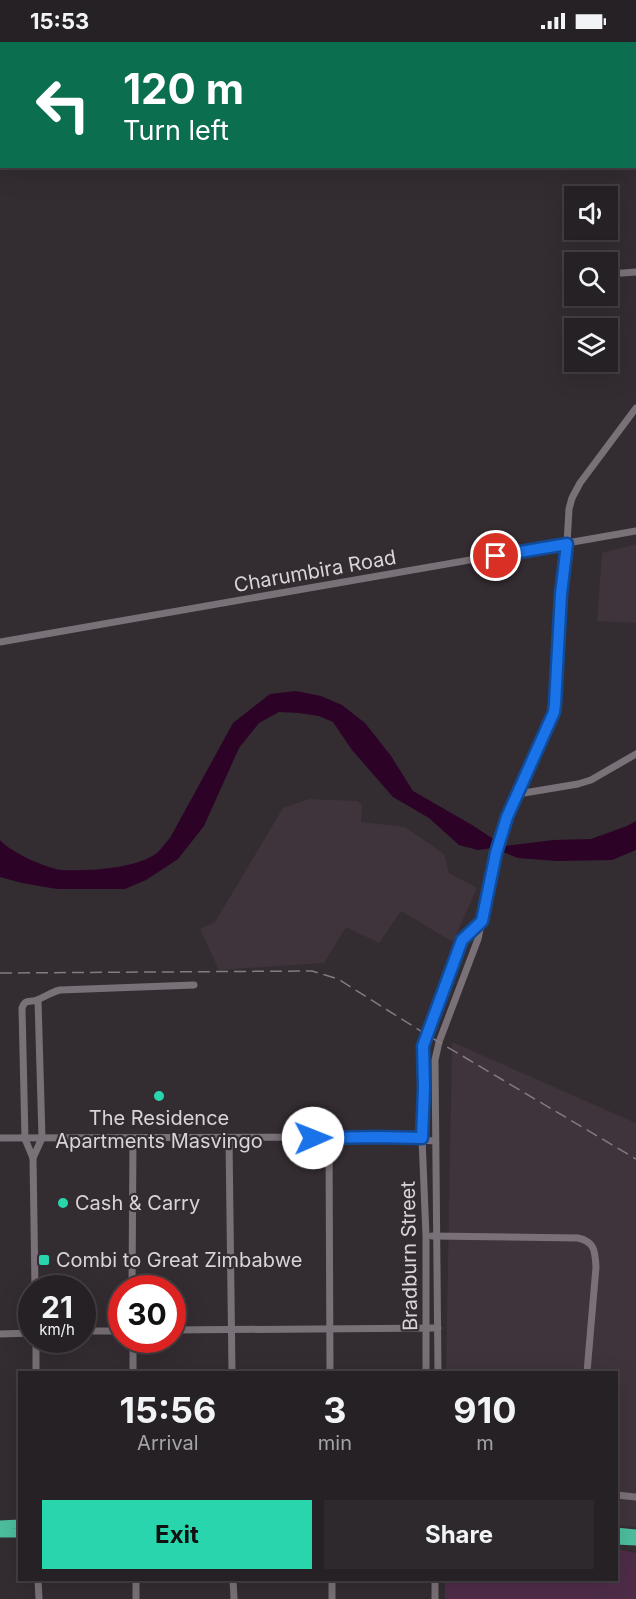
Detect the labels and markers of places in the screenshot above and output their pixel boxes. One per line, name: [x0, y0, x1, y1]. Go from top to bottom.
pin: [470, 530, 521, 581]
marker: The Residence Apartments Masvingo: [152, 1089, 166, 1103]
place label: The Residence Apartments Masvingo: [55, 1106, 263, 1153]
place label: Cash & Carry: [75, 1191, 200, 1215]
marker: Cash & Carry: [56, 1196, 70, 1210]
place label: Combi to Great Zimbabwe: [56, 1248, 302, 1272]
marker: Combi to Great Zimbabwe: [37, 1253, 51, 1267]

